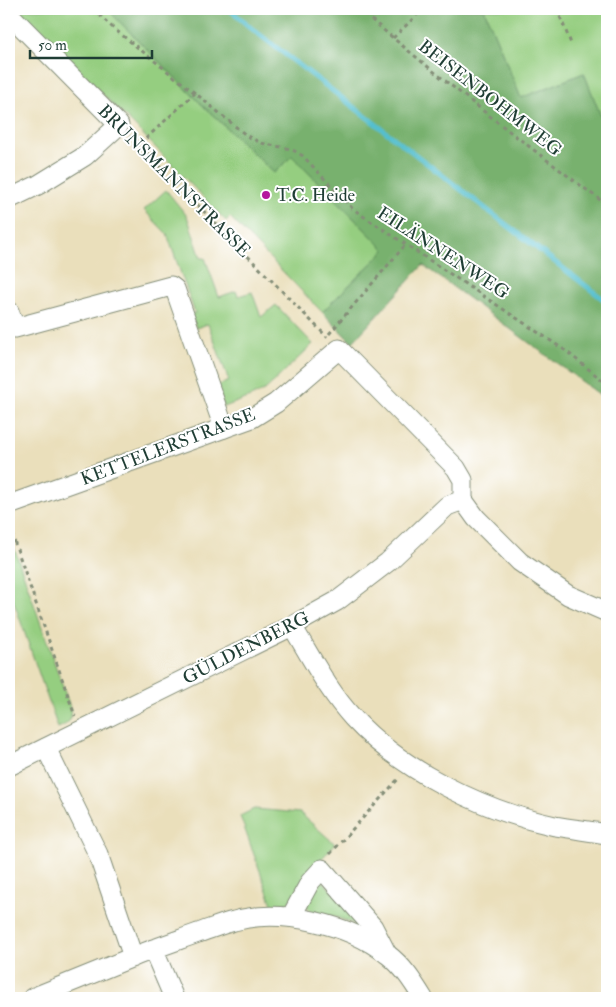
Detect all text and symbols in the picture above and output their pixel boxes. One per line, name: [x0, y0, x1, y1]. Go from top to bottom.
scale bar: [30, 28, 152, 60]
street label: BEISENBOHMWEG: [414, 35, 566, 161]
text: 50 m: [38, 36, 67, 55]
street label: BRUNSMANNSTRASSE: [93, 100, 255, 262]
place label: T.C. Heide: [276, 184, 356, 207]
marker: T.C. Heide: [260, 189, 272, 201]
street label: EILÄNNENWEG: [373, 202, 513, 304]
street label: KETTELERSTRASSE: [77, 403, 259, 491]
street label: GÜLDENBERG: [179, 606, 313, 690]

